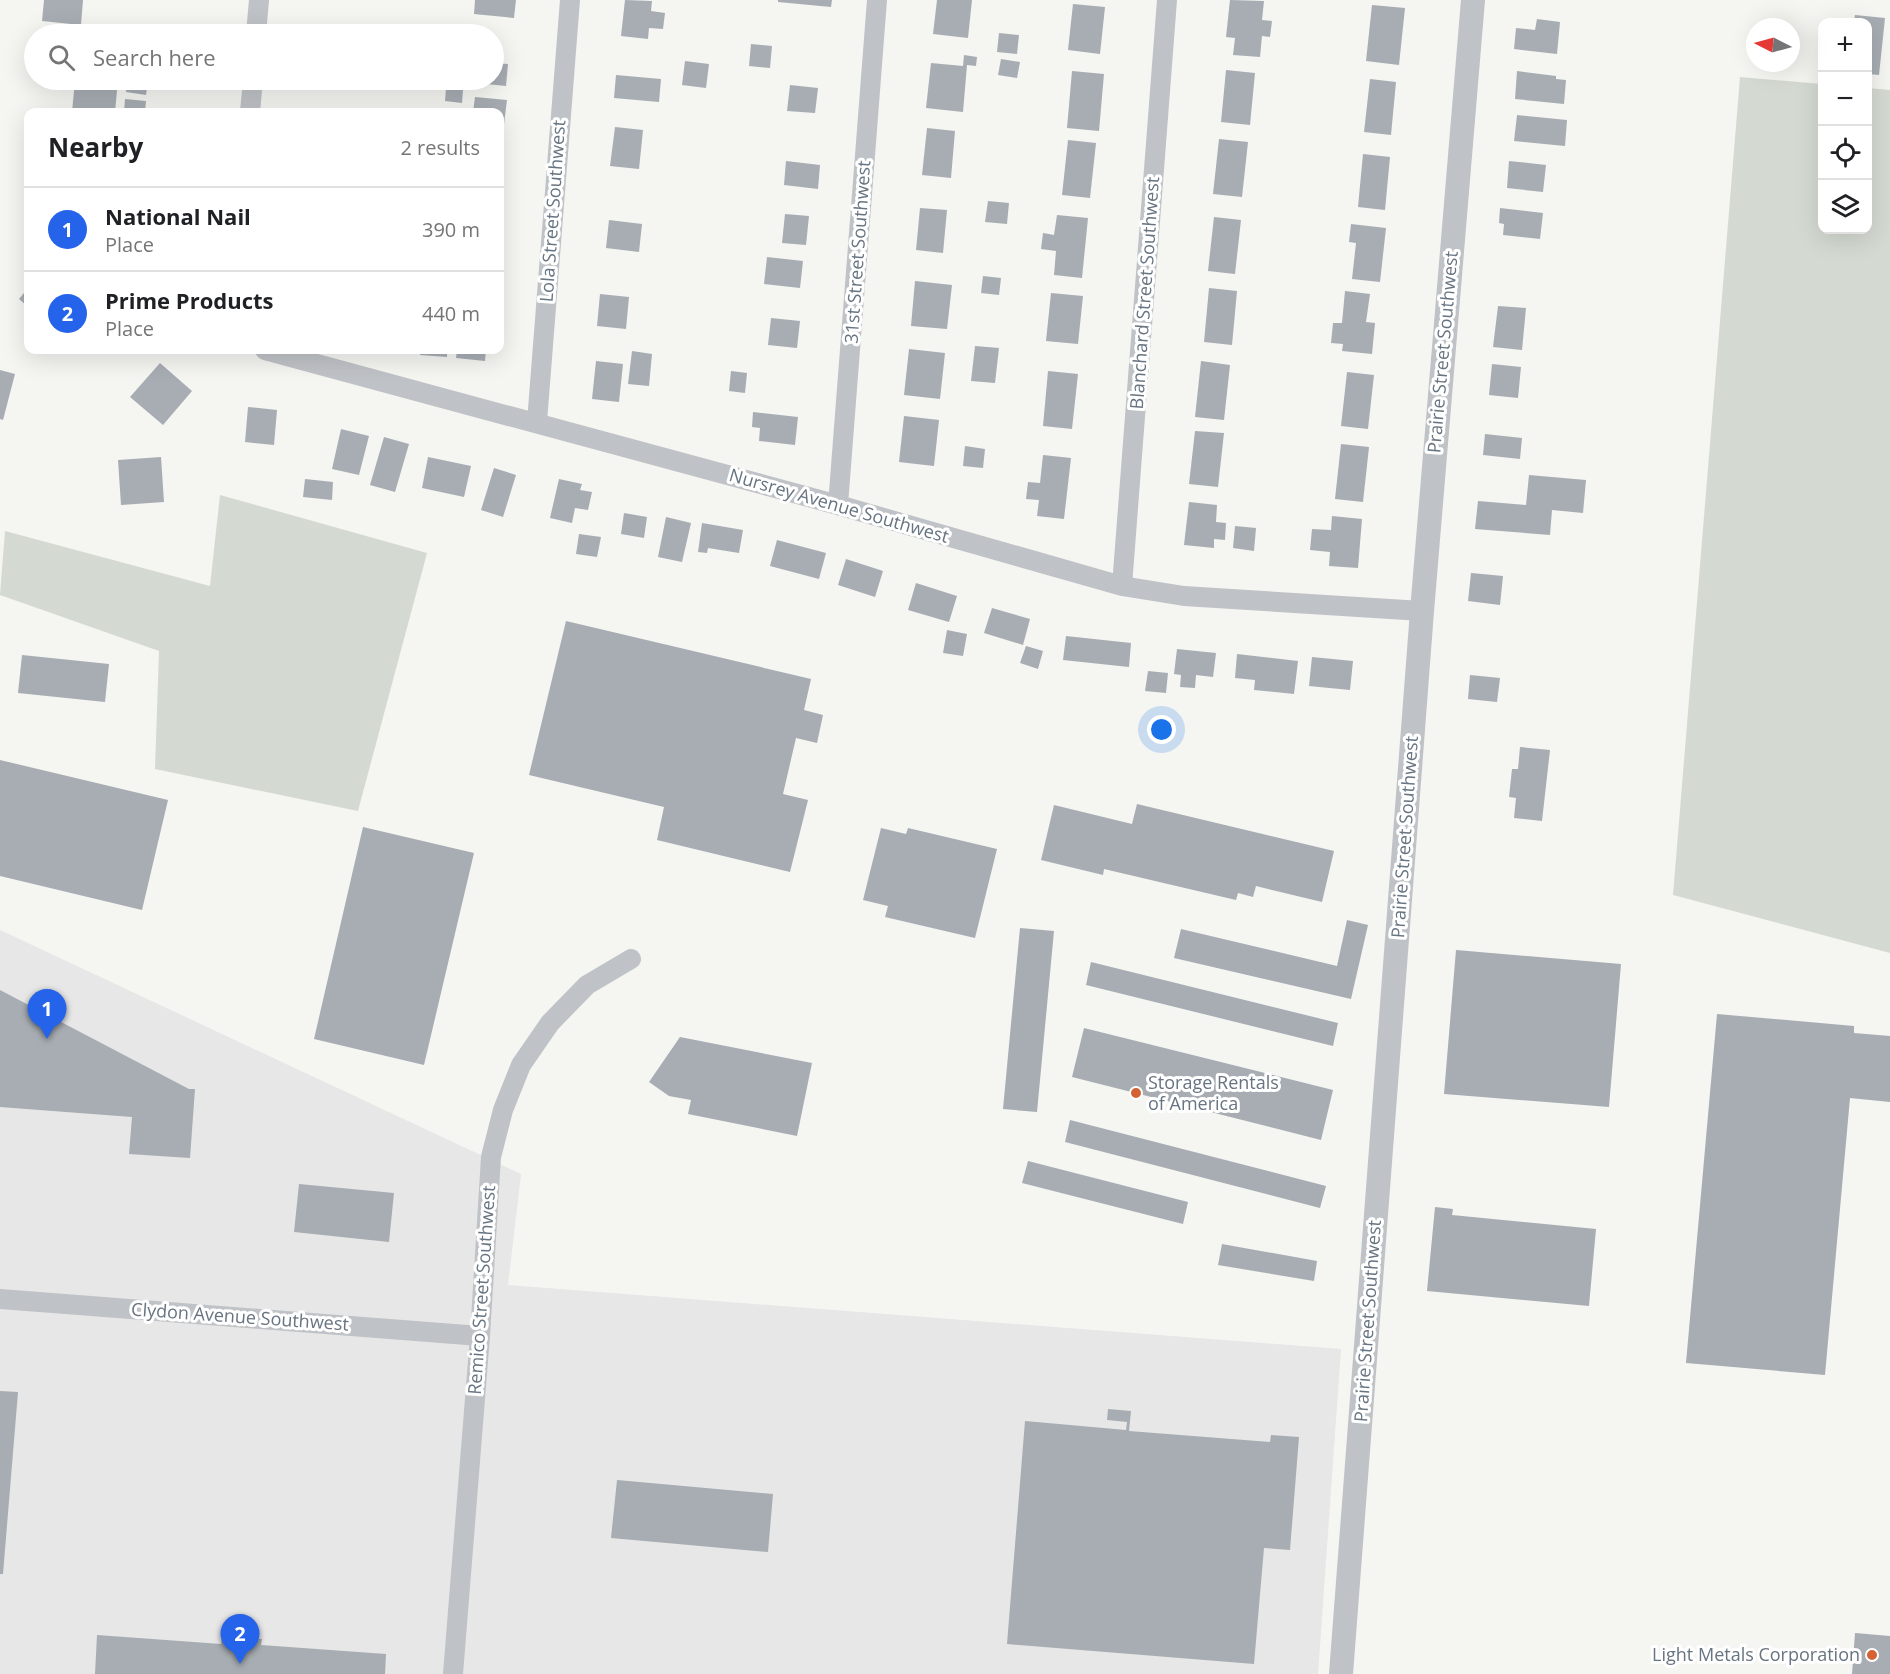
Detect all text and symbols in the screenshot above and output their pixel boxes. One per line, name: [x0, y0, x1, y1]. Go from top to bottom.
north arrow: [1746, 18, 1800, 72]
map controls: [1818, 18, 1872, 234]
button: +: [1818, 18, 1872, 72]
search box: [24, 24, 504, 90]
icon: search: [45, 41, 78, 74]
text: Search here: [93, 42, 216, 72]
button: −: [1818, 72, 1872, 126]
street label: Lola Street Southwest: [534, 119, 570, 303]
button: locate: [1818, 126, 1872, 180]
text: Nearby: [48, 129, 143, 165]
text: 2 results: [400, 134, 480, 161]
street label: 31st Street Southwest: [839, 160, 875, 344]
street label: Blanchard Street Southwest: [1124, 176, 1164, 410]
button: layers: [1818, 180, 1872, 234]
text: National Nail: [105, 201, 251, 231]
text: 1: [62, 216, 73, 243]
text: 390 m: [422, 216, 480, 243]
text: Place: [105, 231, 154, 258]
street label: Prairie Street Southwest: [1421, 250, 1463, 454]
text: Prime Products: [105, 285, 273, 315]
text: 2: [62, 300, 73, 327]
text: 440 m: [422, 300, 480, 327]
text: Place: [105, 315, 154, 342]
street label: Nursrey Avenue Southwest: [727, 462, 952, 548]
your location: [1147, 715, 1176, 744]
street label: Prairie Street Southwest: [1385, 735, 1423, 939]
pin: 1: [28, 990, 66, 1039]
place label: Storage Rentals of America: [1148, 1070, 1279, 1115]
marker: Storage Rentals of America: [1129, 1086, 1143, 1100]
street label: Remico Street Southwest: [462, 1184, 500, 1395]
street label: Prairie Street Southwest: [1348, 1219, 1386, 1423]
street label: Clydon Avenue Southwest: [130, 1296, 350, 1336]
pin: 2: [220, 1614, 260, 1664]
place label: Light Metals Corporation: [1652, 1642, 1860, 1666]
marker: Light Metals Corporation: [1865, 1648, 1879, 1662]

